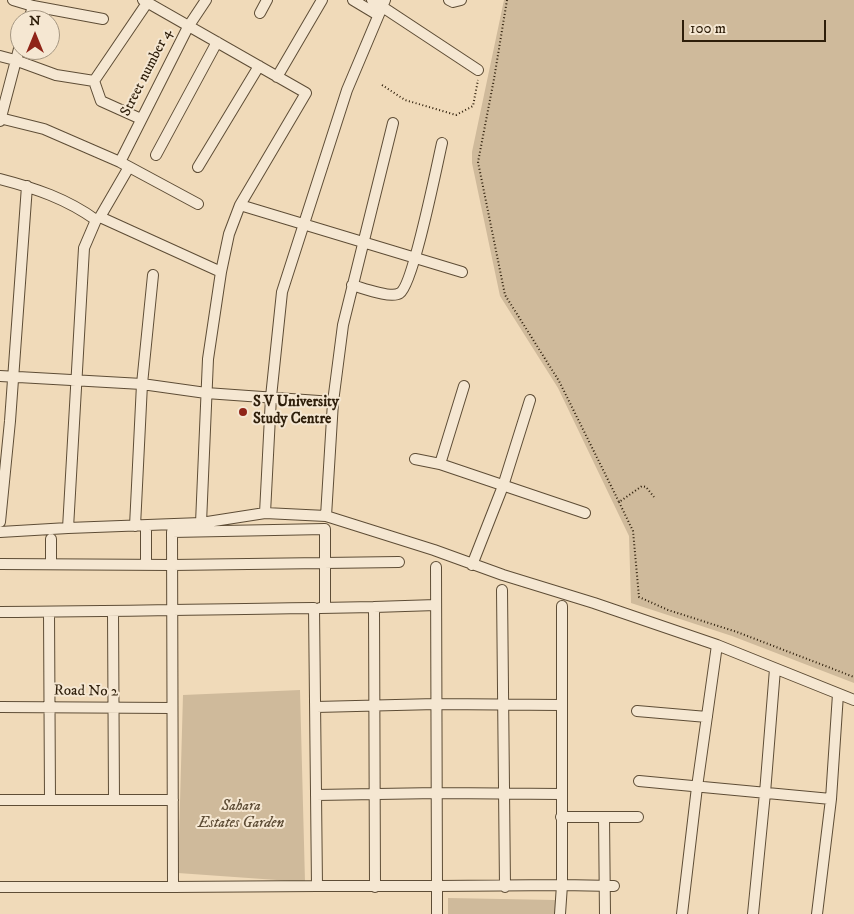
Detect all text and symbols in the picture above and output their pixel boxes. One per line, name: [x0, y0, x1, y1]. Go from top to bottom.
north arrow: [10, 10, 60, 60]
scale bar: [684, 10, 828, 42]
text: N: [29, 12, 41, 30]
text: 100 m: [690, 19, 726, 38]
street label: Street number 4: [117, 26, 177, 120]
place label: S V University Study Centre: [253, 394, 339, 429]
marker: S V University Study Centre: [237, 406, 249, 418]
street label: Road No 2: [54, 682, 118, 702]
park label: Sahara Estates Garden: [198, 798, 284, 833]

